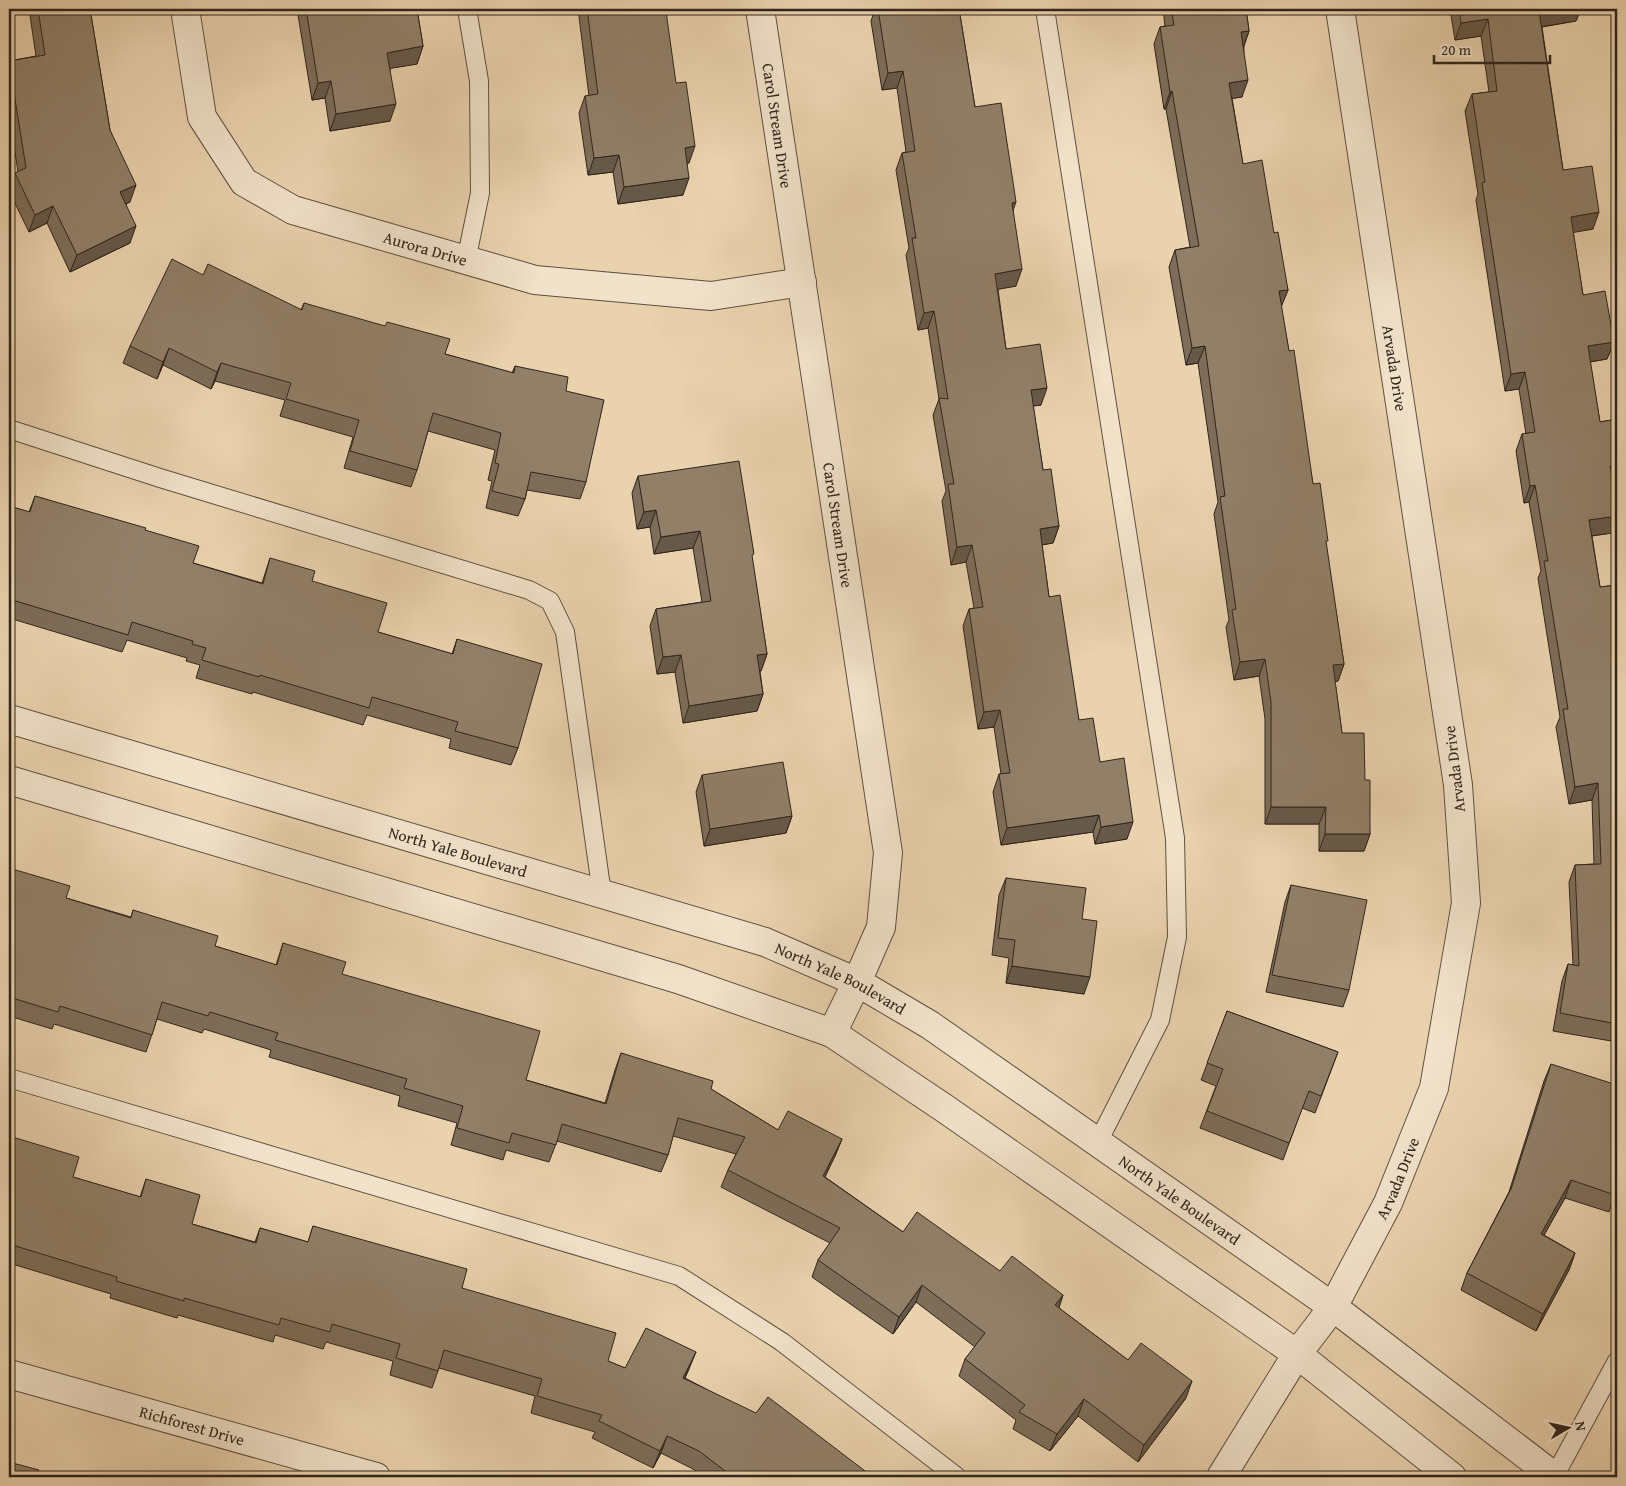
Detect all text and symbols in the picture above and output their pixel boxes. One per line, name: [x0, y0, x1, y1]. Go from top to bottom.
scale bar: [1434, 32, 1550, 64]
text: 20 m: [1441, 39, 1472, 60]
street label: Carol Stream Drive: [756, 61, 799, 190]
street label: Aurora Drive: [381, 225, 470, 272]
street label: Arvada Drive: [1376, 323, 1414, 413]
street label: Carol Stream Drive: [817, 461, 860, 589]
street label: Arvada Drive: [1437, 724, 1471, 814]
street label: North Yale Boulevard: [386, 820, 530, 883]
street label: North Yale Boulevard: [771, 936, 911, 1021]
street label: Arvada Drive: [1369, 1133, 1425, 1224]
street label: North Yale Boulevard: [1114, 1149, 1246, 1251]
street label: Richforest Drive: [137, 1399, 247, 1452]
north arrow: [1544, 1404, 1594, 1454]
text: N: [1570, 1420, 1592, 1433]

